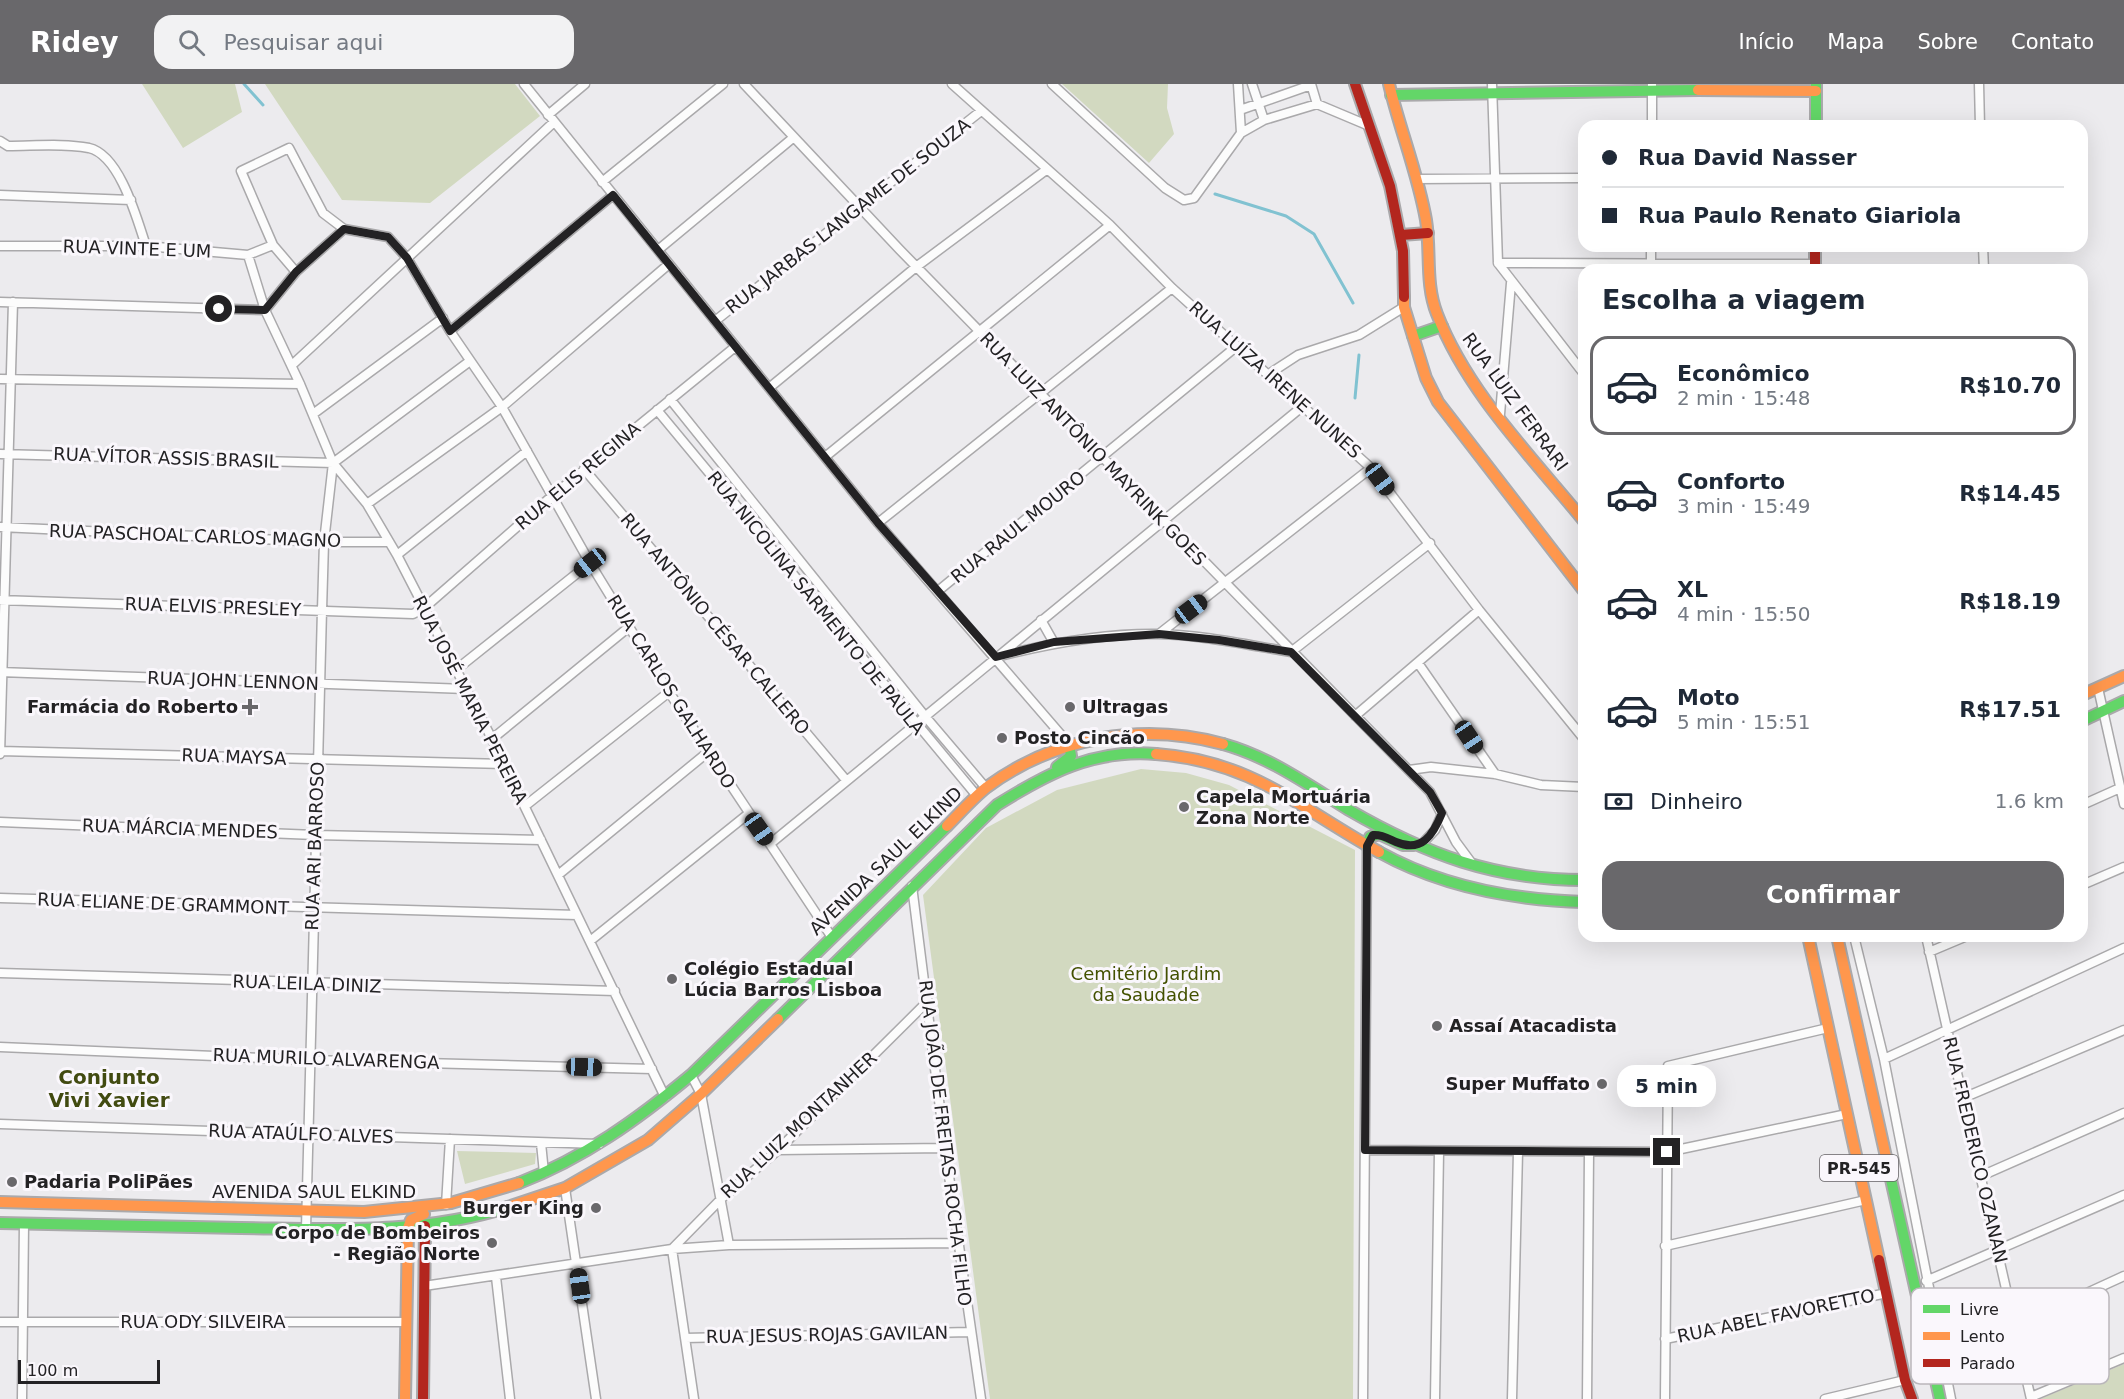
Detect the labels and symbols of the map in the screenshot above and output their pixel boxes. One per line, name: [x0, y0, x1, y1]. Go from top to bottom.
street label: RUA JARBAS LANGAME DE SOUZA: [721, 113, 975, 318]
street label: RUA VINTE E UM: [62, 235, 212, 262]
route start: [205, 295, 232, 322]
street label: RUA LUÍZA IRENE NUNES: [1185, 297, 1366, 462]
street label: RUA LUIZ ANTÔNIO MAYRINK GOES: [976, 328, 1211, 570]
street label: RUA LUIZ FERRARI: [1458, 329, 1573, 475]
street label: RUA ELIS REGINA: [511, 417, 645, 534]
street label: RUA VÍTOR ASSIS BRASIL: [53, 443, 279, 472]
car: [1362, 459, 1398, 499]
street label: RUA RAUL MOURO: [946, 466, 1089, 587]
street label: RUA NICOLINA SARMENTO DE PAULA: [704, 467, 930, 739]
street label: RUA ANTÔNIO CÉSAR CALLERO: [617, 509, 814, 739]
street label: RUA PASCHOAL CARLOS MAGNO: [49, 520, 341, 551]
car: [570, 545, 610, 581]
street label: RUA CARLOS GALHARDO: [603, 591, 740, 792]
car: [1171, 591, 1211, 627]
street label: RUA JOSÉ MARIA PEREIRA: [409, 592, 533, 808]
street label: RUA ELVIS PRESLEY: [124, 593, 303, 620]
street label: RUA JOHN LENNON: [147, 667, 319, 694]
place label: Farmácia do Roberto: [27, 696, 238, 717]
place label: Ultragas: [1082, 696, 1168, 717]
marker: Farmácia do Roberto: [243, 700, 257, 714]
marker: Ultragas: [1063, 700, 1077, 714]
car: [1451, 717, 1487, 757]
place label: Posto Cincão: [1014, 727, 1145, 748]
marker: Posto Cincão: [995, 731, 1009, 745]
street label: RUA MAYSA: [181, 744, 288, 769]
street label: RUA ARI BARROSO: [301, 761, 328, 931]
street label: AVENIDA SAUL ELKIND: [805, 782, 966, 939]
place label: Capela Mortuária Zona Norte: [1196, 786, 1371, 828]
marker: Capela Mortuária Zona Norte: [1177, 800, 1191, 814]
car: [741, 809, 777, 849]
street label: RUA MÁRCIA MENDES: [82, 815, 278, 842]
street label: RUA ELIANE DE GRAMMONT: [37, 889, 290, 918]
place label: Colégio Estadual Lúcia Barros Lisboa: [684, 958, 882, 1000]
park label: Cemitério Jardim da Saudade: [1071, 963, 1221, 1005]
street label: RUA LEILA DINIZ: [232, 970, 382, 997]
marker: Colégio Estadual Lúcia Barros Lisboa: [665, 972, 679, 986]
street label: RUA JOÃO DE FREITAS ROCHA FILHO: [915, 979, 976, 1307]
place label: Assaí Atacadista: [1449, 1015, 1617, 1036]
marker: Assaí Atacadista: [1430, 1019, 1444, 1033]
street label: RUA FREDERICO OZANAN: [1939, 1035, 2012, 1265]
street label: RUA MURILO ALVARENGA: [212, 1044, 440, 1073]
street label: RUA LUIZ MONTANHER: [716, 1047, 881, 1202]
car: [566, 1057, 602, 1077]
district label: Conjunto Vivi Xavier: [48, 1065, 170, 1112]
callout: 5 min: [1618, 1065, 1716, 1107]
place label: Super Muffato: [1446, 1073, 1590, 1094]
marker: Super Muffato: [1595, 1077, 1609, 1091]
street label: RUA ATAÚLFO ALVES: [208, 1120, 394, 1147]
route end: [1653, 1138, 1680, 1165]
road number: PR-545: [1820, 1155, 1898, 1181]
place label: Padaria PoliPães: [24, 1171, 193, 1192]
marker: Padaria PoliPães: [5, 1175, 19, 1189]
street label: AVENIDA SAUL ELKIND: [212, 1181, 416, 1202]
place label: Burger King: [463, 1197, 584, 1218]
marker: Burger King: [589, 1201, 603, 1215]
place label: Corpo de Bombeiros - Região Norte: [275, 1222, 480, 1264]
marker: Corpo de Bombeiros - Região Norte: [485, 1236, 499, 1250]
car: [569, 1267, 591, 1305]
street label: RUA ABEL FAVORETTO: [1675, 1284, 1877, 1347]
legend: [1911, 1288, 2109, 1384]
text: Livre: [1960, 1300, 1999, 1319]
street label: RUA ODY SILVEIRA: [120, 1311, 286, 1332]
street label: RUA JESUS ROJAS GAVILAN: [706, 1322, 948, 1347]
text: Lento: [1960, 1327, 2005, 1346]
text: Parado: [1960, 1354, 2015, 1373]
scale bar: [18, 1357, 160, 1384]

